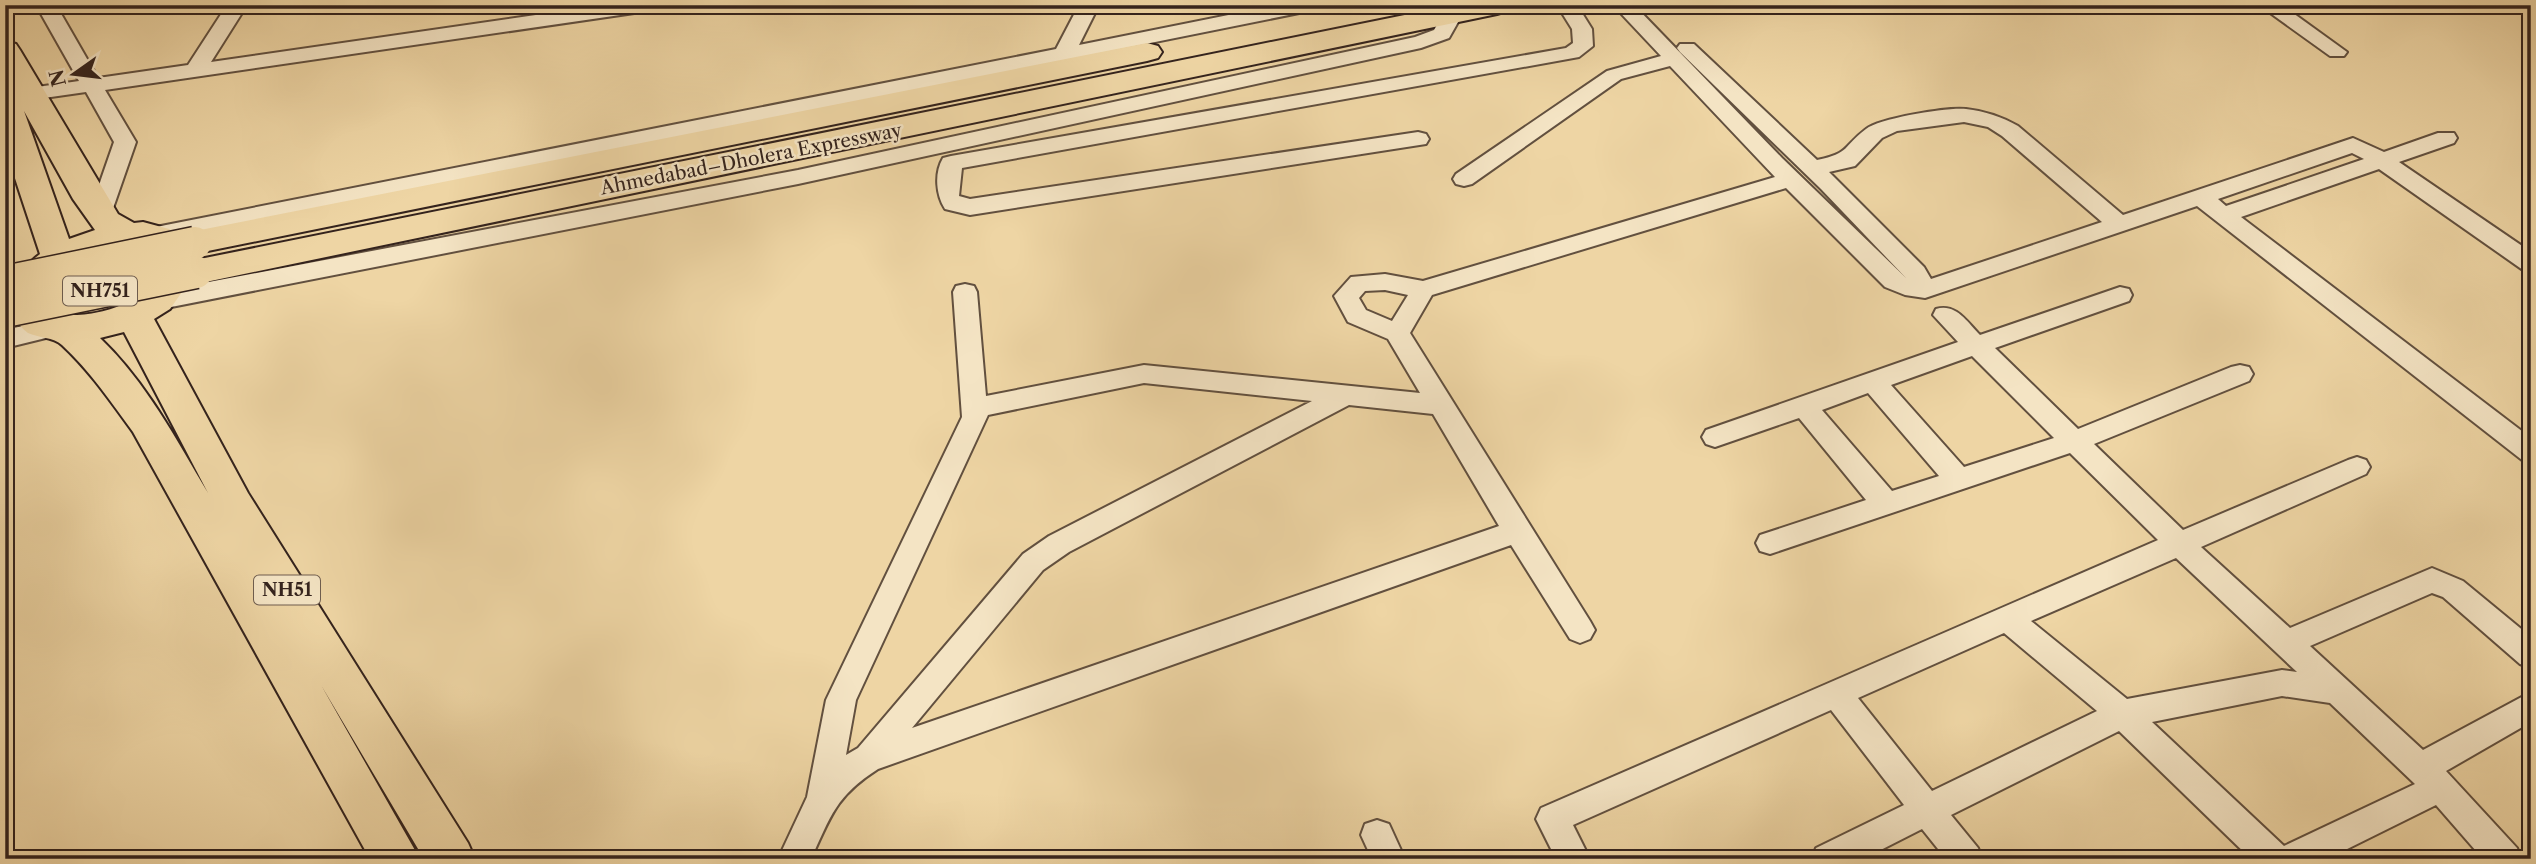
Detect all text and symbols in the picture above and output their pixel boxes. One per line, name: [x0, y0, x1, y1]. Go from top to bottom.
north arrow: [38, 38, 108, 108]
text: N: [45, 67, 71, 89]
street label: Ahmedabad–Dholera Expressway: [597, 118, 904, 200]
road number: NH751: [63, 276, 137, 306]
road number: NH51: [254, 576, 320, 604]

